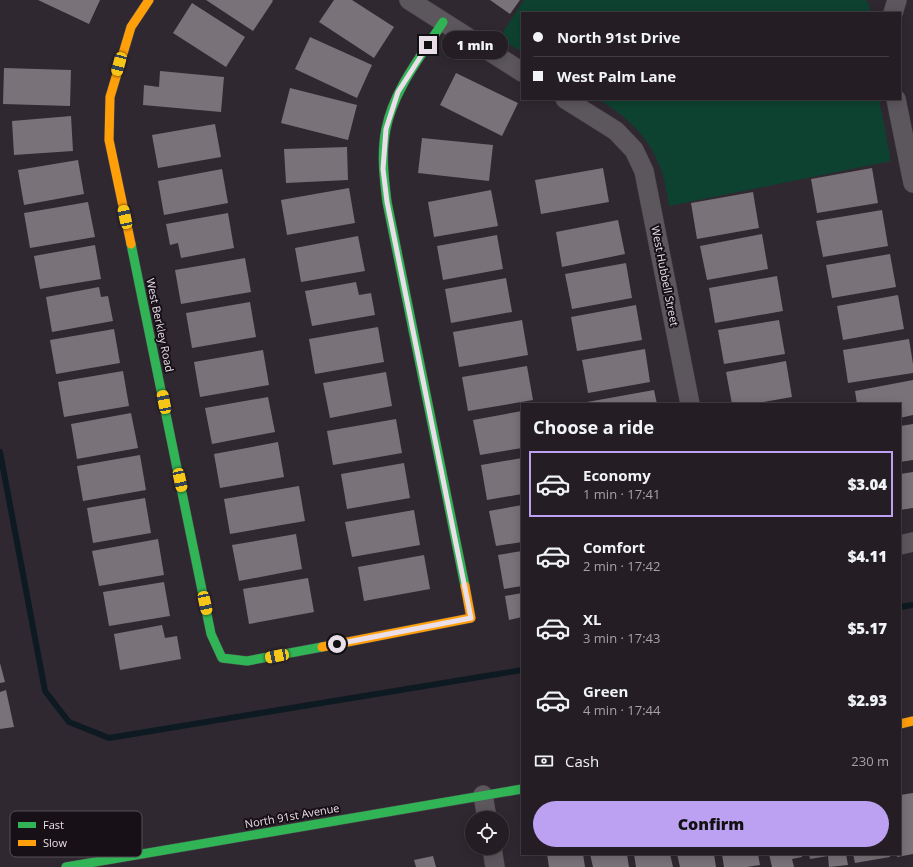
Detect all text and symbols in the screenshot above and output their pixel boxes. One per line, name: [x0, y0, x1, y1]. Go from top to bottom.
text: North 91st Drive: [557, 27, 680, 47]
callout: 1 min: [442, 31, 508, 59]
route end: [419, 36, 437, 54]
text: 1 min: [457, 36, 493, 54]
car: [110, 51, 128, 77]
text: West Palm Lane: [557, 66, 676, 86]
car: [117, 204, 133, 230]
street label: West Hubbell Street: [648, 224, 683, 327]
street label: West Berkley Road: [143, 277, 178, 373]
car: [156, 389, 172, 415]
text: Choose a ride: [533, 415, 654, 439]
text: Economy: [583, 465, 651, 485]
icon: car: [535, 466, 571, 502]
car: [172, 467, 188, 493]
text: $3.04: [848, 474, 887, 494]
text: 1 min · 17:41: [583, 485, 660, 503]
text: Comfort: [583, 537, 645, 557]
icon: car: [535, 538, 571, 574]
text: $4.11: [848, 546, 887, 566]
text: 2 min · 17:42: [583, 557, 660, 575]
car: [197, 590, 213, 616]
text: XL: [583, 609, 601, 629]
icon: car: [535, 610, 571, 646]
text: $5.17: [848, 618, 887, 638]
text: 3 min · 17:43: [583, 629, 660, 647]
route start: [328, 635, 346, 653]
car: [264, 648, 290, 664]
text: Green: [583, 681, 628, 701]
icon: car: [535, 682, 571, 718]
text: $2.93: [848, 690, 887, 710]
text: 4 min · 17:44: [583, 701, 660, 719]
icon: cash: [533, 750, 555, 772]
text: Cash: [565, 751, 599, 771]
text: 230 m: [851, 752, 889, 770]
street label: North 91st Avenue: [243, 800, 340, 831]
button: Confirm: [533, 801, 889, 847]
legend: [10, 811, 142, 857]
map controls: [465, 811, 509, 855]
button: locate: [465, 811, 509, 855]
text: Fast: [43, 817, 64, 832]
text: Slow: [43, 835, 67, 850]

